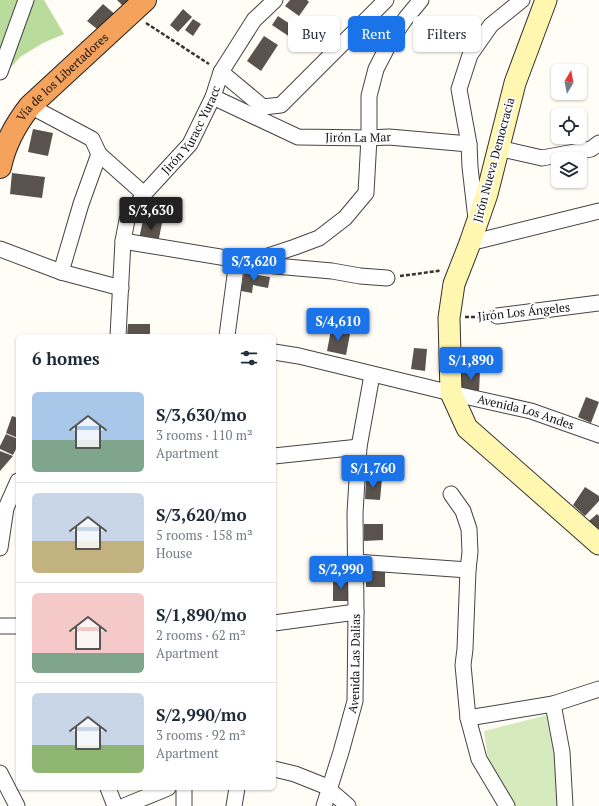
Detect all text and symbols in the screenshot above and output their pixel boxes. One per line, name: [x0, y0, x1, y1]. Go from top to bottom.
chip: Buy: [288, 16, 340, 52]
chip: Rent: [348, 16, 405, 52]
chip: Filters: [413, 16, 481, 52]
street label: Vía de los Libertadores: [13, 30, 111, 124]
north arrow: [551, 64, 587, 100]
map controls: [551, 64, 587, 188]
street label: Jirón Yuracc Yuracc: [158, 83, 223, 177]
street label: Jirón Nueva Democracia: [470, 96, 517, 224]
button: locate: [551, 108, 587, 144]
street label: Jirón La Mar: [325, 129, 392, 145]
button: layers: [551, 152, 587, 188]
pin: S/3,630: [114, 197, 188, 231]
text: S/3,630: [128, 201, 174, 219]
pin: S/3,620: [217, 248, 291, 282]
text: S/3,620: [231, 252, 277, 270]
street label: Jirón Los Ángeles: [477, 299, 571, 324]
pin: S/4,610: [301, 308, 375, 342]
text: S/4,610: [315, 312, 361, 330]
text: 6 homes: [32, 347, 100, 370]
icon: filters: [238, 347, 260, 369]
pin: S/1,890: [434, 347, 508, 381]
text: S/1,890: [448, 351, 494, 369]
street label: Avenida Los Andes: [476, 391, 576, 433]
text: S/3,630/mo: [156, 403, 247, 426]
icon: home: [64, 408, 112, 456]
text: 3 rooms · 110 m²: [156, 426, 253, 444]
text: Apartment: [156, 444, 219, 462]
pin: S/1,760: [336, 455, 410, 489]
text: S/1,760: [350, 459, 396, 477]
text: S/3,620/mo: [156, 503, 247, 526]
icon: home: [64, 509, 112, 557]
text: 5 rooms · 158 m²: [156, 526, 253, 544]
text: House: [156, 544, 192, 562]
pin: S/2,990: [304, 556, 378, 590]
text: S/2,990: [318, 560, 364, 578]
text: S/1,890/mo: [156, 603, 247, 626]
icon: home: [64, 609, 112, 657]
street label: Avenida Las Dalias: [344, 614, 363, 715]
text: 2 rooms · 62 m²: [156, 626, 246, 644]
text: Apartment: [156, 644, 219, 662]
text: S/2,990/mo: [156, 703, 247, 726]
icon: home: [64, 709, 112, 757]
text: 3 rooms · 92 m²: [156, 726, 246, 744]
text: Apartment: [156, 744, 219, 762]

